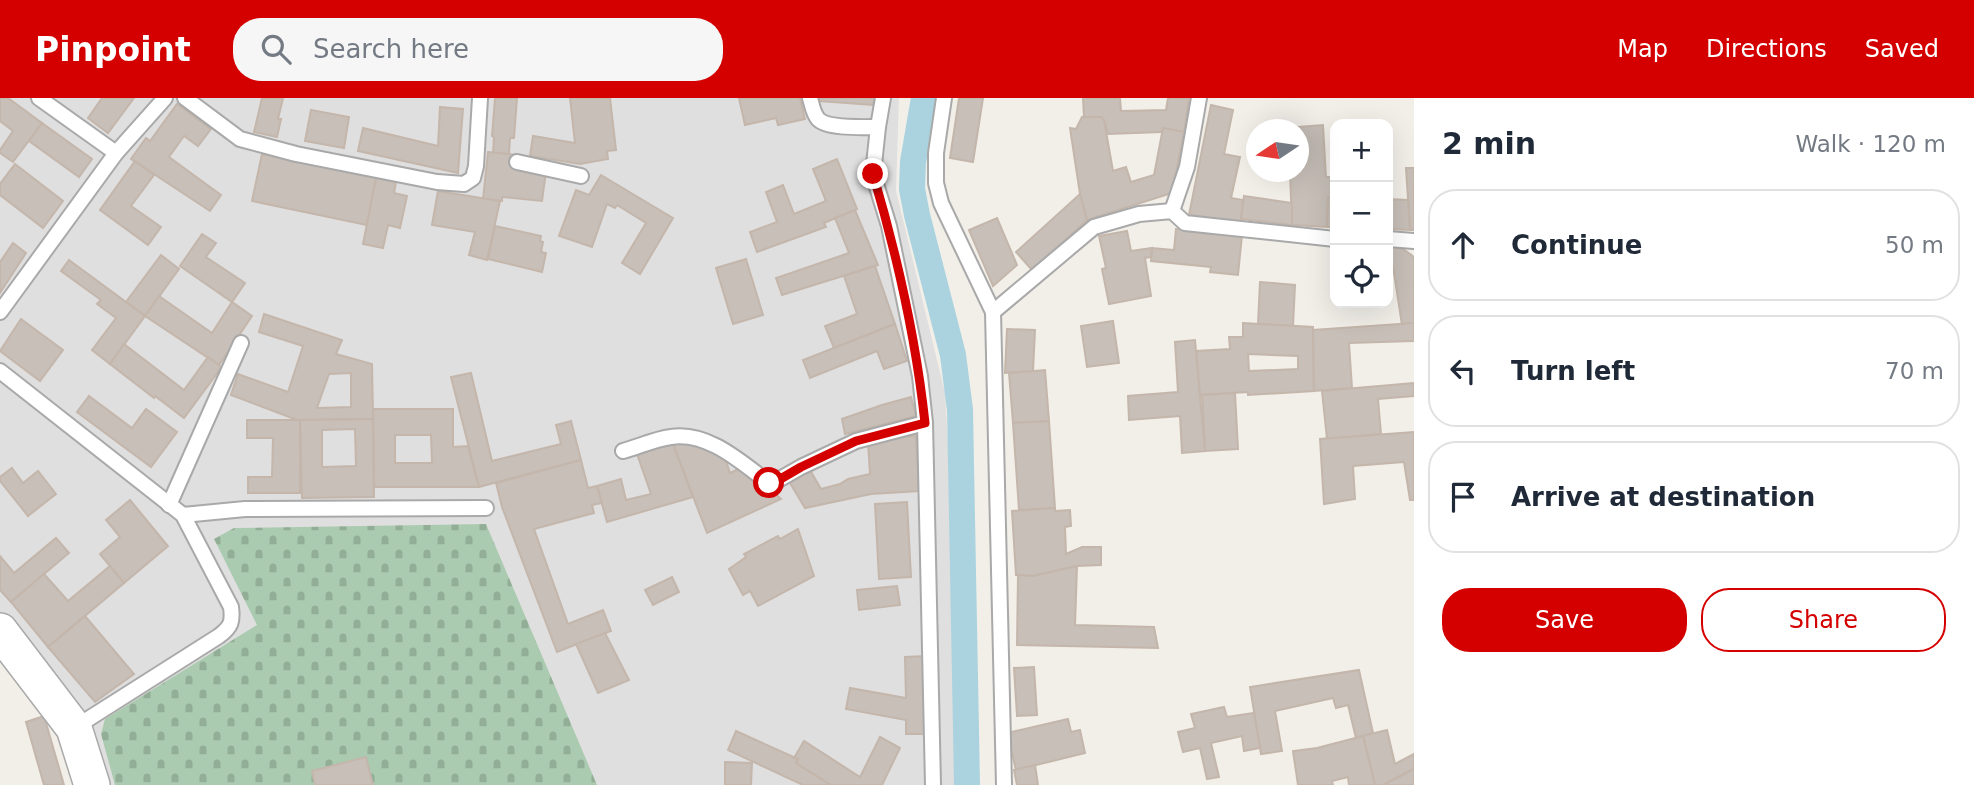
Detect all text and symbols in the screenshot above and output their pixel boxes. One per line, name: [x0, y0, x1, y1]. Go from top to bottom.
search box: [233, 18, 723, 81]
text: Pinpoint: [35, 30, 191, 69]
icon: search: [257, 30, 295, 68]
text: Search here: [313, 34, 469, 64]
text: Map: [1617, 35, 1668, 63]
text: Directions: [1706, 35, 1827, 63]
text: Saved: [1865, 35, 1939, 63]
north arrow: [1246, 119, 1309, 182]
map controls: [1330, 119, 1393, 308]
button: +: [1330, 119, 1393, 182]
text: 2 min: [1442, 126, 1536, 161]
text: Walk · 120 m: [1795, 131, 1946, 157]
route end: [857, 158, 888, 189]
button: −: [1330, 182, 1393, 245]
icon: ahead: [1444, 226, 1482, 264]
text: Continue: [1511, 230, 1642, 260]
text: 50 m: [1885, 232, 1944, 258]
button: locate: [1330, 245, 1393, 308]
icon: left: [1444, 352, 1482, 390]
text: Turn left: [1511, 356, 1635, 386]
text: 70 m: [1885, 358, 1944, 384]
route start: [753, 467, 784, 498]
icon: arrive: [1444, 478, 1482, 516]
text: Arrive at destination: [1511, 482, 1815, 512]
button: Save: [1442, 588, 1687, 652]
button: Share: [1701, 588, 1946, 652]

